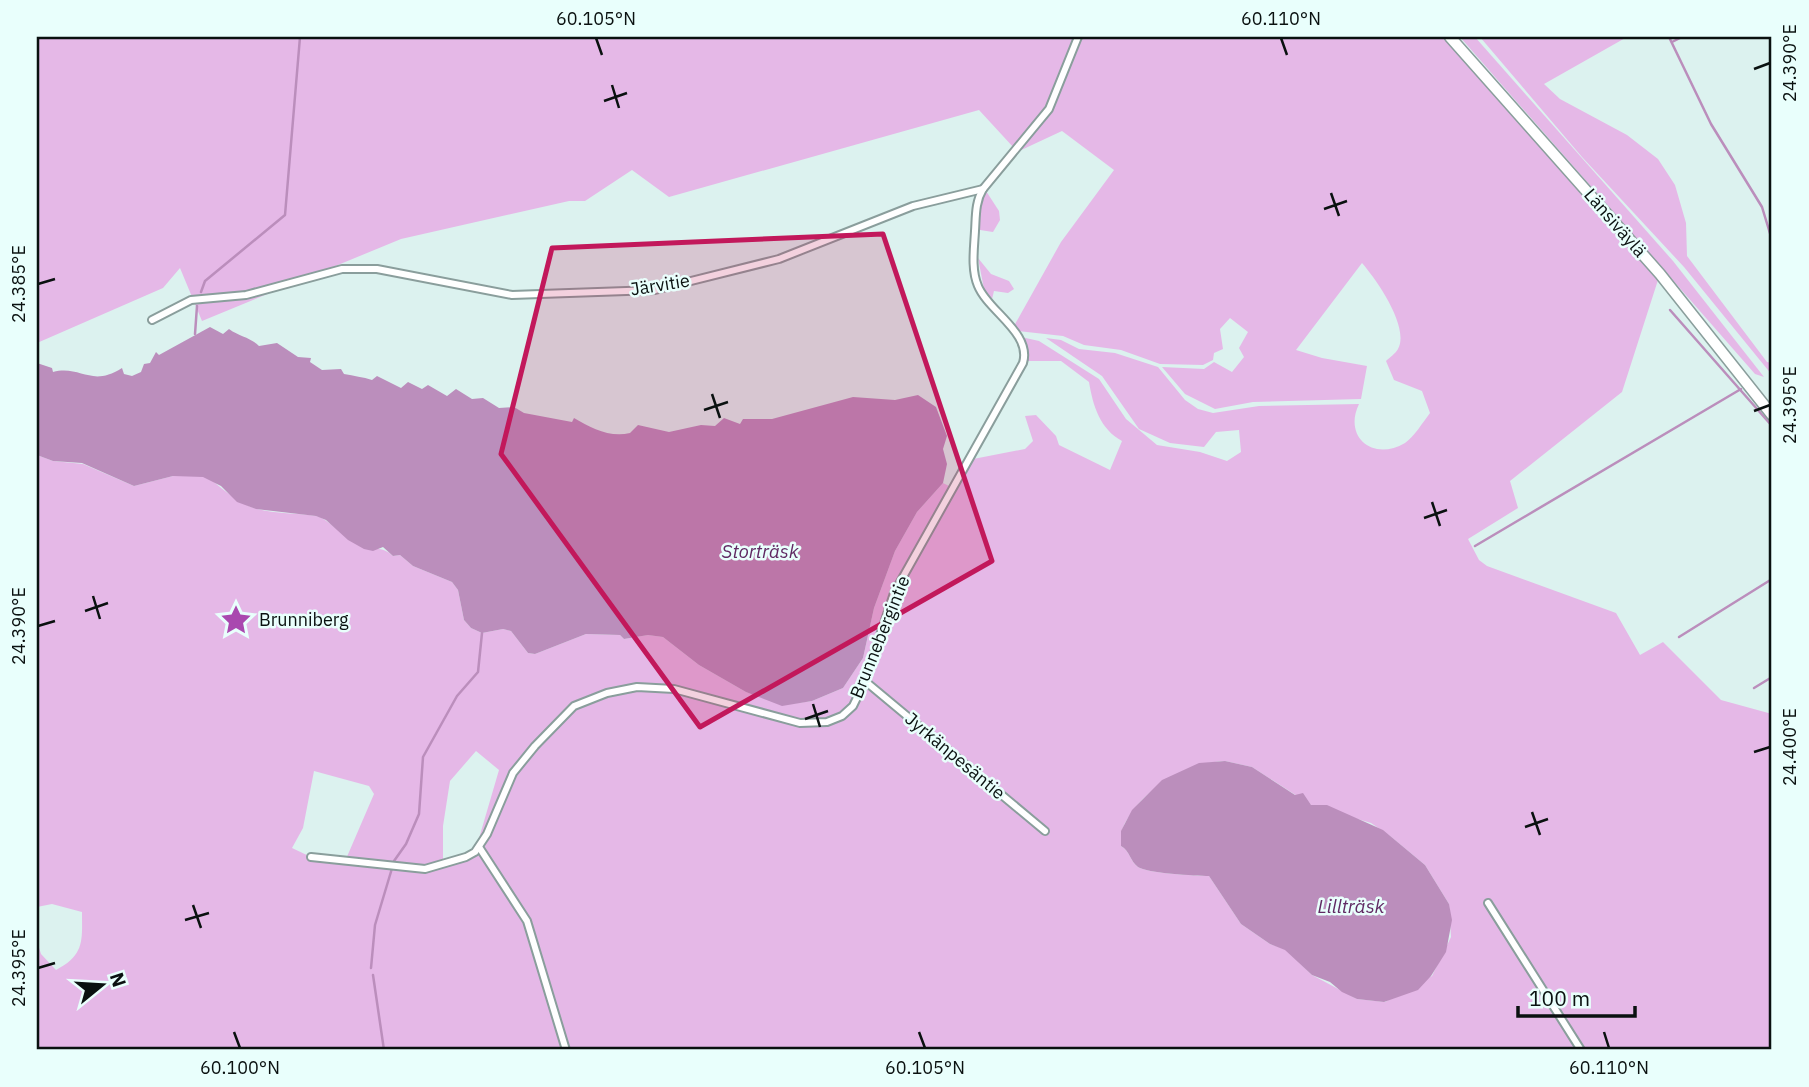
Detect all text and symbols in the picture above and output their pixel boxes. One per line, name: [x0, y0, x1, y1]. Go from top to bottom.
text: 60.105°N: [556, 7, 636, 30]
text: 60.110°N: [1241, 7, 1321, 30]
text: 24.390°E: [1778, 24, 1801, 102]
street label: Länsiväylä: [1579, 184, 1652, 262]
text: 24.385°E: [7, 245, 30, 323]
street label: Järvitie: [629, 268, 691, 301]
text: 24.395°E: [1778, 366, 1801, 444]
water label: Storträsk: [721, 539, 800, 563]
street label: Brunnebergintie: [844, 572, 915, 702]
text: 24.390°E: [7, 587, 30, 665]
place icon: Brunniberg: [219, 603, 253, 637]
place label: Brunniberg: [259, 608, 349, 631]
street label: Jyrkänpesäntie: [901, 707, 1010, 804]
text: 24.400°E: [1778, 708, 1801, 786]
water label: Lillträsk: [1318, 894, 1386, 918]
text: 24.395°E: [7, 929, 30, 1007]
north arrow: [66, 950, 136, 1020]
text: N: [105, 969, 132, 990]
scale bar: [1518, 975, 1636, 1019]
text: 100 m: [1529, 984, 1590, 1012]
text: 60.100°N: [200, 1056, 280, 1079]
text: 60.105°N: [885, 1056, 965, 1079]
text: 60.110°N: [1569, 1056, 1649, 1079]

